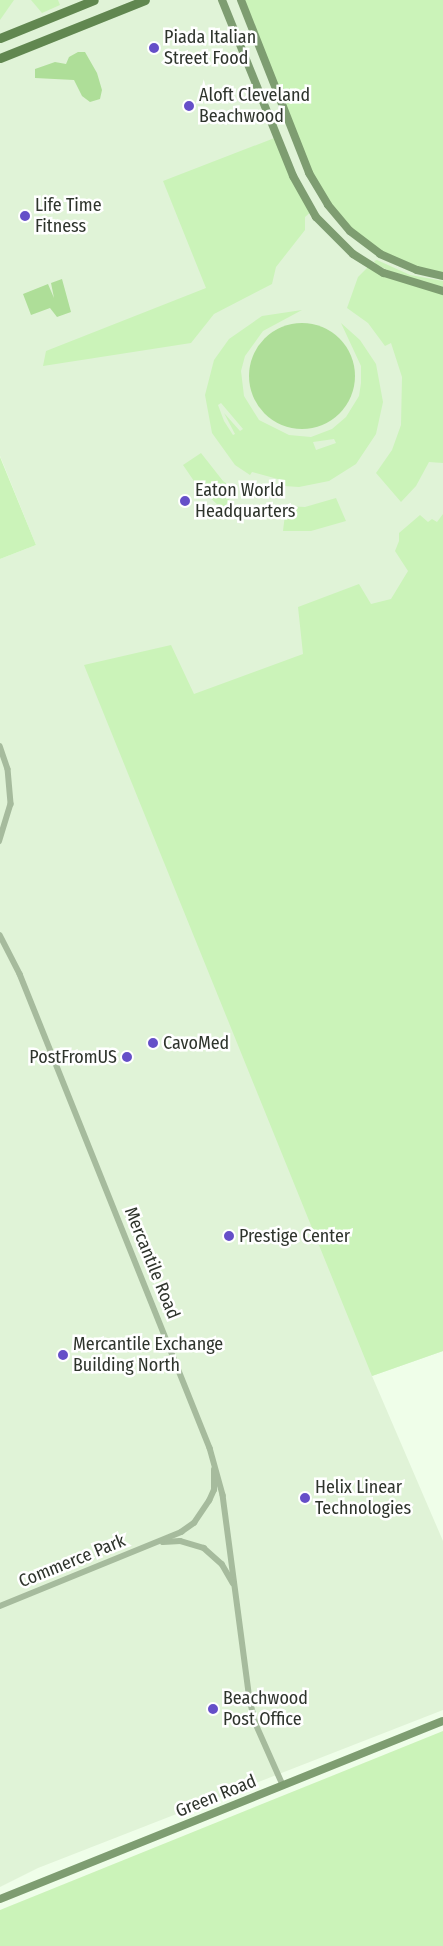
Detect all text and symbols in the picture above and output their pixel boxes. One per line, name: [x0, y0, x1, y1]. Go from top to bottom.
place label: Piada Italian Street Food: [164, 27, 256, 70]
marker: Piada Italian Street Food: [148, 42, 160, 54]
place label: Aloft Cleveland Beachwood: [199, 85, 310, 128]
marker: Aloft Cleveland Beachwood: [183, 100, 195, 112]
place label: Life Time Fitness: [35, 195, 102, 238]
marker: Life Time Fitness: [19, 210, 31, 222]
place label: Eaton World Headquarters: [195, 480, 295, 522]
marker: Eaton World Headquarters: [179, 495, 191, 507]
place label: CavoMed: [163, 1032, 229, 1054]
marker: CavoMed: [147, 1037, 159, 1049]
place label: PostFromUS: [29, 1046, 117, 1068]
marker: PostFromUS: [121, 1051, 133, 1063]
street label: Mercantile Road: [120, 1204, 184, 1322]
place label: Prestige Center: [239, 1225, 350, 1247]
marker: Prestige Center: [223, 1230, 235, 1242]
place label: Mercantile Exchange Building North: [73, 1334, 223, 1376]
marker: Mercantile Exchange Building North: [57, 1349, 69, 1361]
place label: Helix Linear Technologies: [315, 1477, 411, 1520]
marker: Helix Linear Technologies: [299, 1492, 311, 1504]
street label: Commerce Park: [16, 1530, 128, 1592]
place label: Beachwood Post Office: [223, 1688, 308, 1730]
marker: Beachwood Post Office: [207, 1703, 219, 1715]
street label: Green Road: [173, 1770, 259, 1822]

